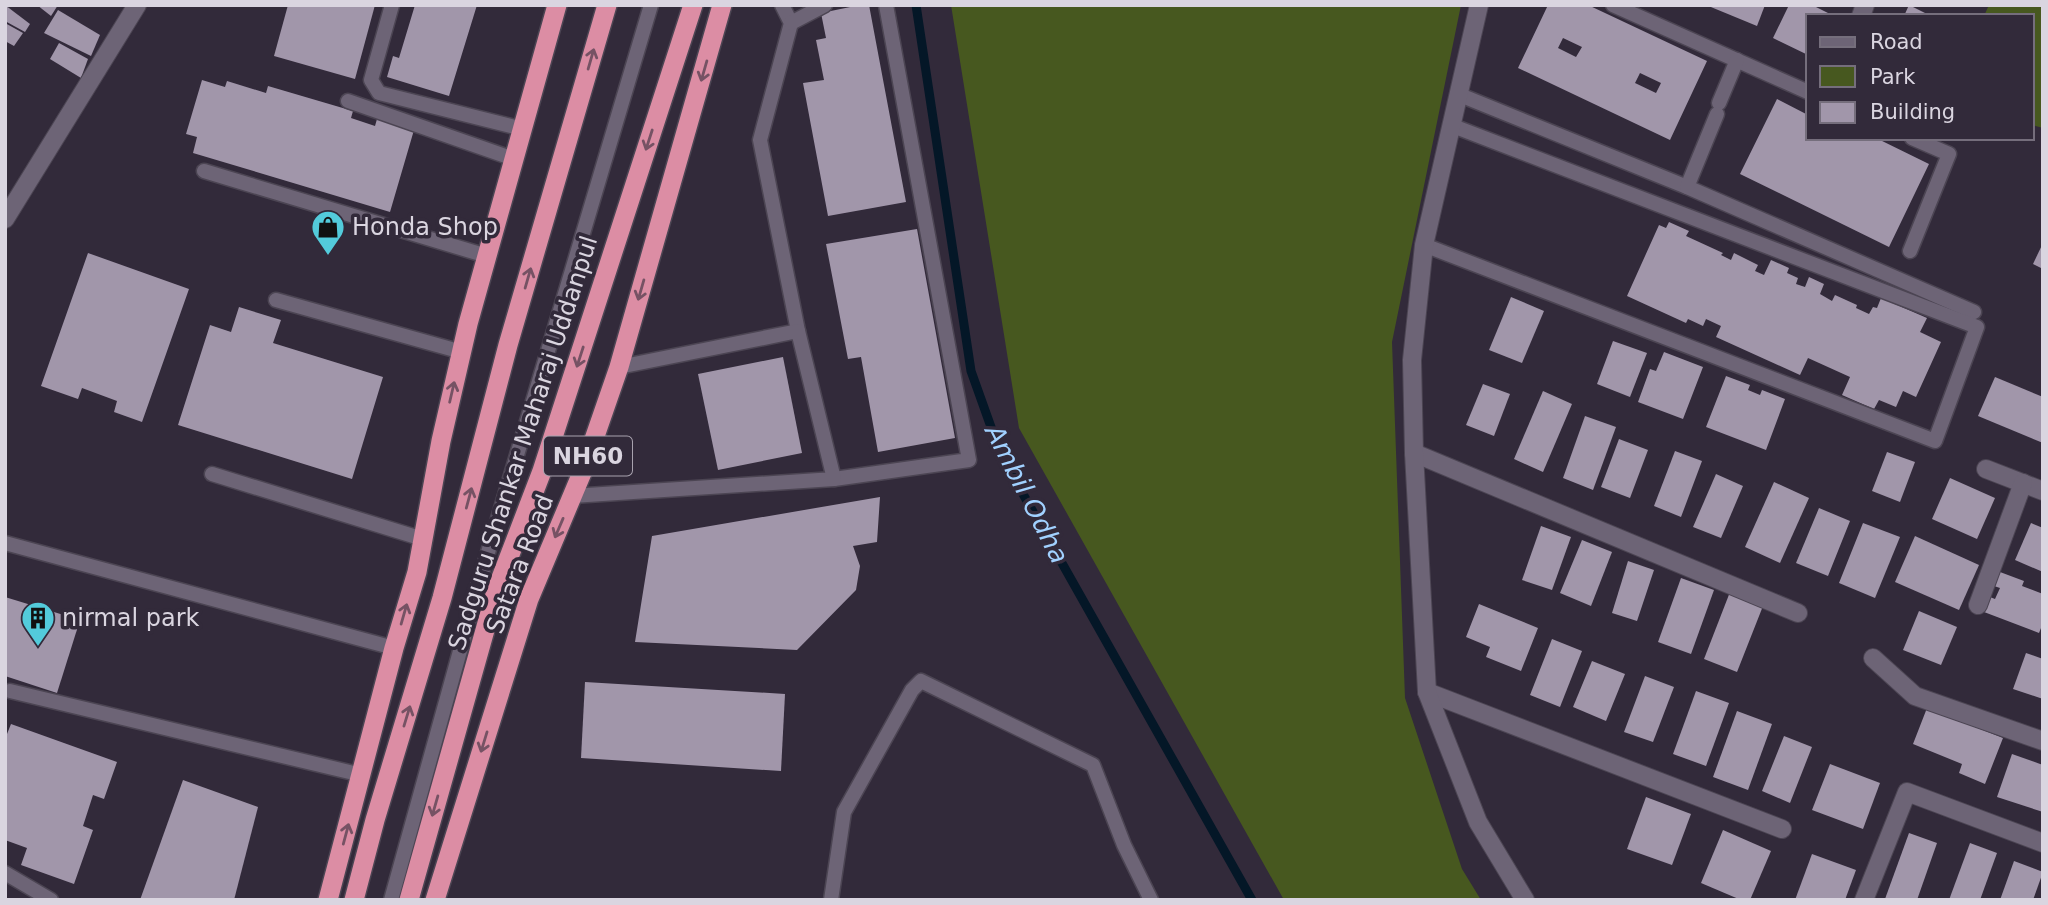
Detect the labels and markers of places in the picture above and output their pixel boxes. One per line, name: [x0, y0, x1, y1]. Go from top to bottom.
shop icon: Honda Shop: [309, 208, 347, 257]
place label: Honda Shop: [352, 213, 498, 241]
building icon: nirmal park: [19, 599, 57, 648]
place label: nirmal park: [62, 604, 200, 632]

